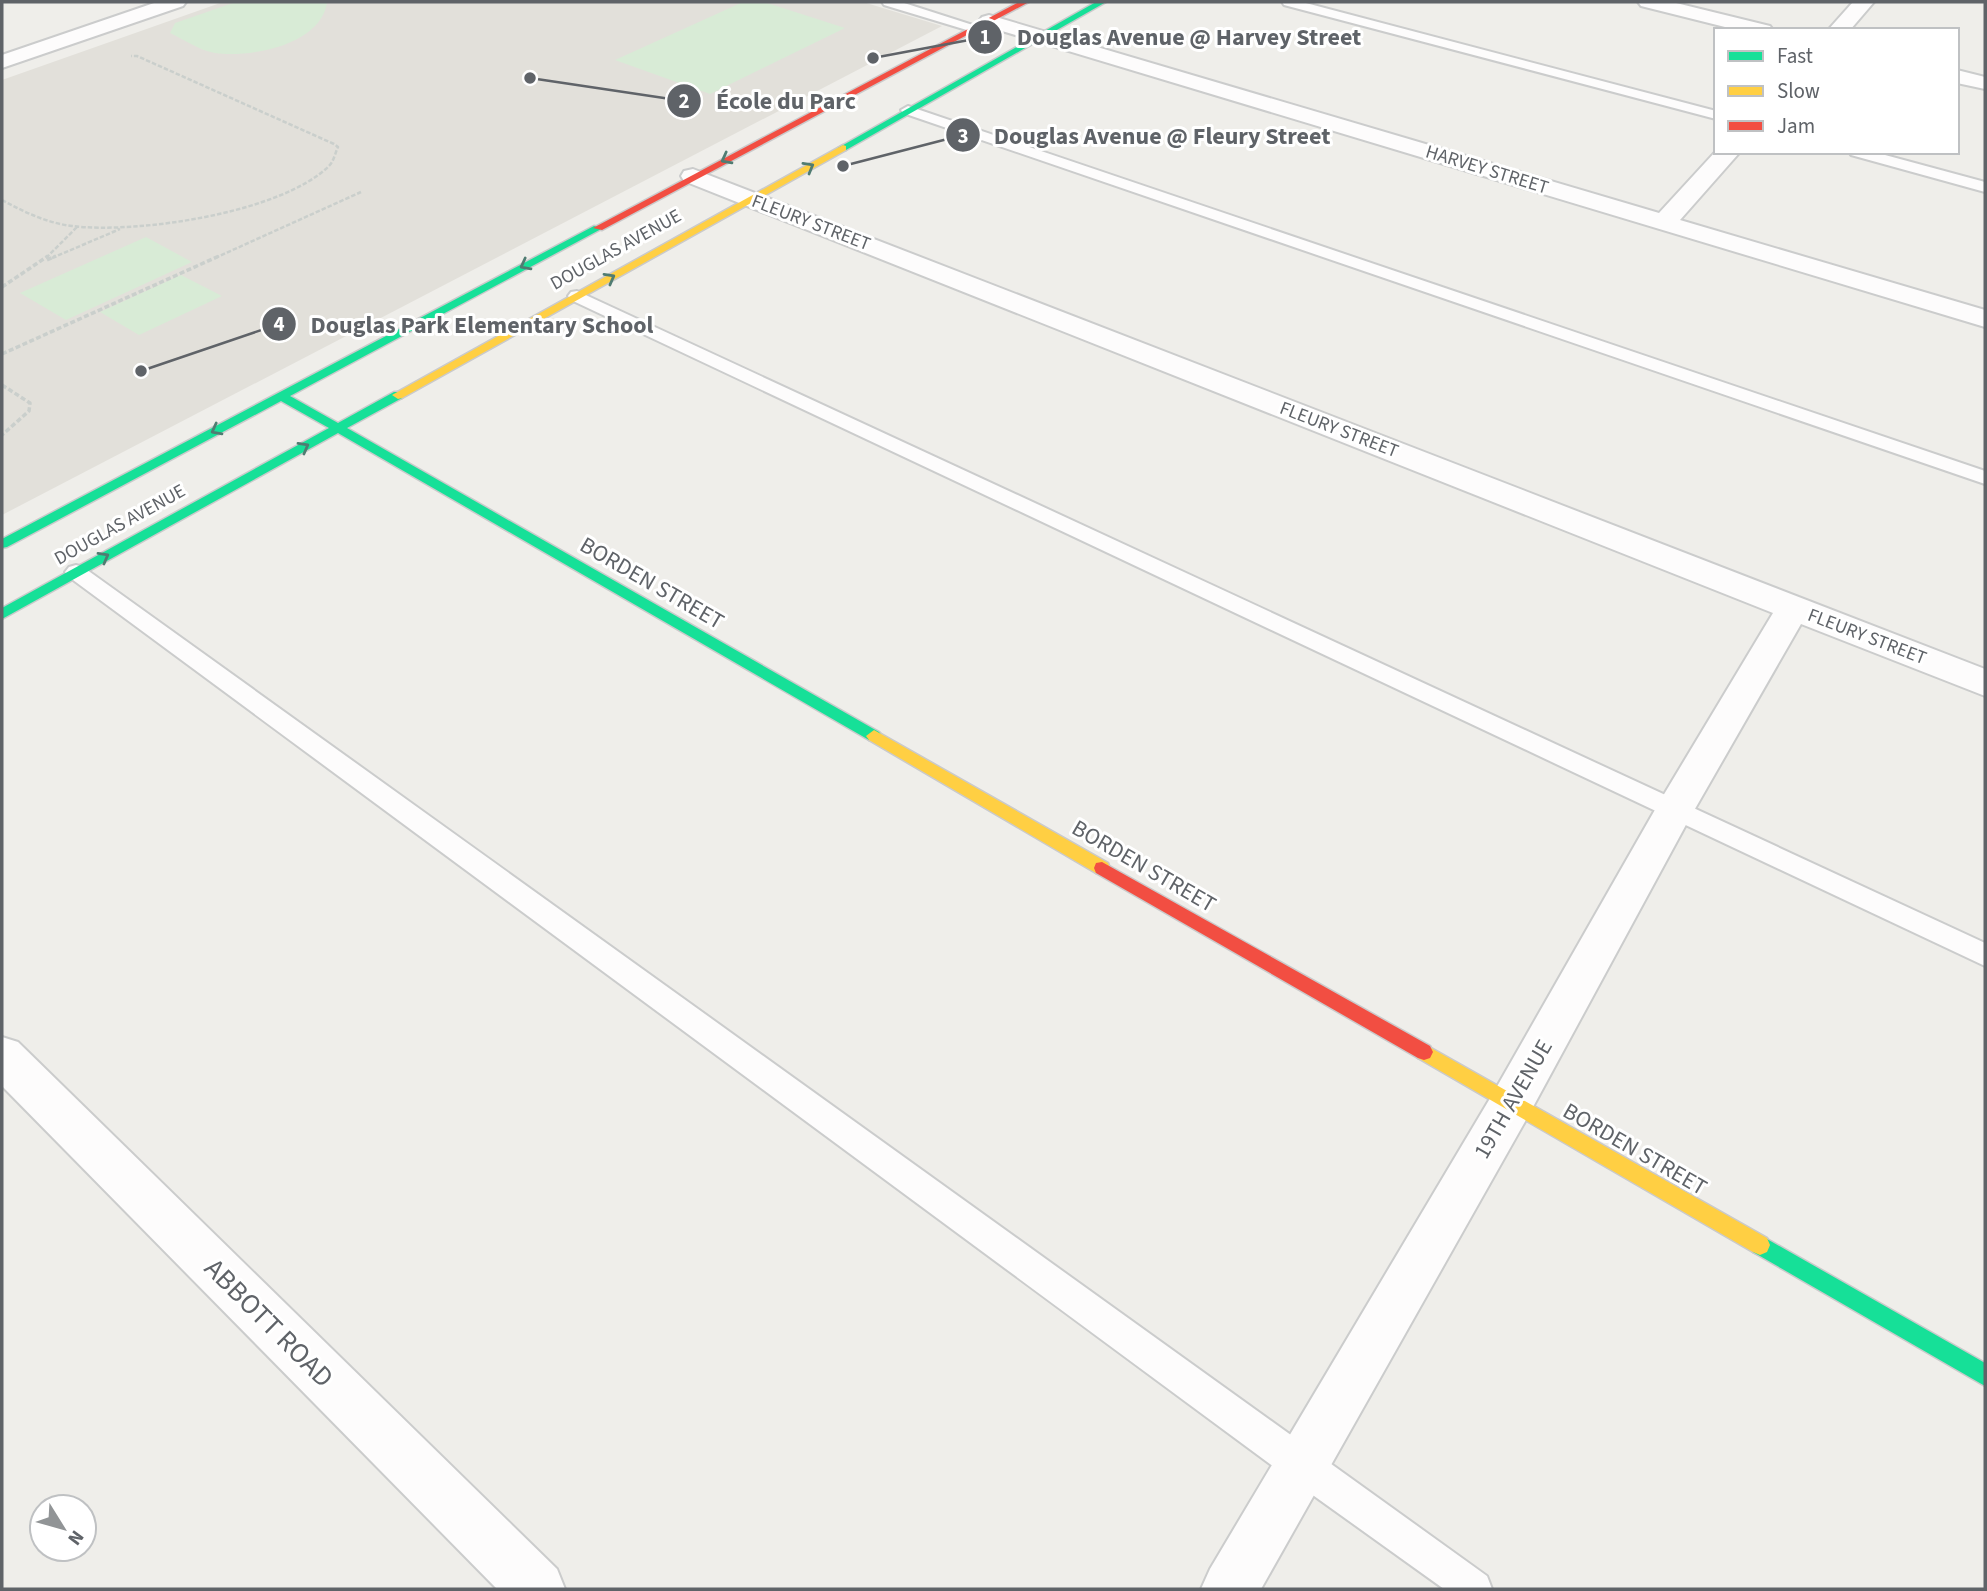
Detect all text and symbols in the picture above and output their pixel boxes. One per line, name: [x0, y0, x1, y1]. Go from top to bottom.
callout: Douglas Avenue @ Harvey Street: [968, 14, 1375, 59]
text: Douglas Avenue @ Harvey Street: [1017, 20, 1361, 55]
text: 1: [979, 22, 991, 52]
legend: [1714, 28, 1959, 154]
text: Fast: [1777, 41, 1813, 71]
text: Slow: [1777, 76, 1820, 106]
callout: École du Parc: [667, 79, 870, 124]
text: École du Parc: [716, 84, 856, 119]
text: 2: [678, 86, 690, 116]
text: Jam: [1777, 111, 1815, 141]
callout: Douglas Avenue @ Fleury Street: [945, 113, 1345, 158]
text: Douglas Avenue @ Fleury Street: [994, 119, 1330, 154]
text: 3: [957, 121, 969, 151]
street label: HARVEY STREET: [1422, 138, 1552, 202]
one-way arrow: [721, 151, 733, 164]
one-way arrow: [801, 162, 814, 175]
street label: FLEURY STREET: [748, 188, 874, 258]
street label: DOUGLAS AVENUE: [545, 203, 687, 297]
one-way arrow: [519, 257, 532, 271]
one-way arrow: [603, 272, 615, 286]
callout: Douglas Park Elementary School: [262, 302, 668, 347]
text: Douglas Park Elementary School: [311, 308, 654, 343]
text: 4: [273, 309, 285, 339]
street label: FLEURY STREET: [1276, 395, 1402, 465]
one-way arrow: [210, 421, 223, 435]
one-way arrow: [296, 442, 309, 455]
street label: DOUGLAS AVENUE: [49, 478, 191, 572]
street label: BORDEN STREET: [574, 528, 730, 638]
one-way arrow: [97, 552, 110, 565]
street label: FLEURY STREET: [1804, 602, 1930, 672]
street label: BORDEN STREET: [1066, 811, 1222, 921]
street label: 19TH AVENUE: [1466, 1033, 1560, 1165]
street label: BORDEN STREET: [1557, 1094, 1713, 1204]
street label: ABBOTT ROAD: [195, 1249, 343, 1397]
north arrow: [28, 1493, 98, 1563]
text: N: [61, 1524, 90, 1551]

